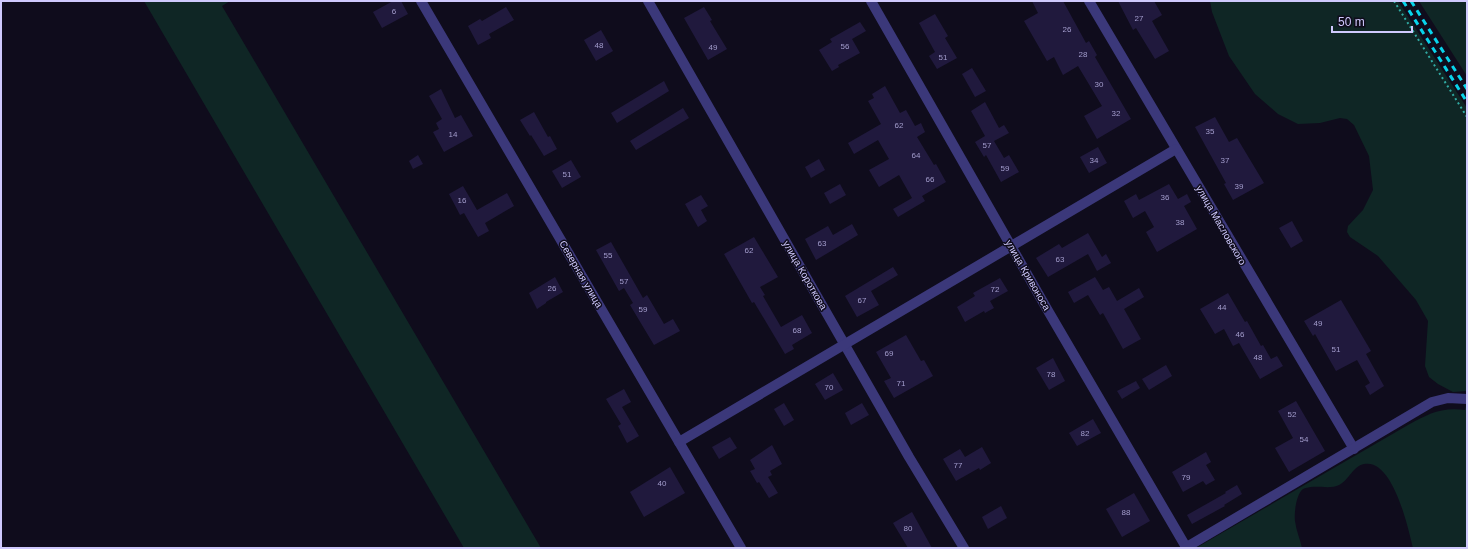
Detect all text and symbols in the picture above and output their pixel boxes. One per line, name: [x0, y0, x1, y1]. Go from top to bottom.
house number: 6: [392, 7, 397, 16]
scale bar: [1332, 8, 1412, 34]
house number: 27: [1135, 14, 1144, 23]
text: 50 m: [1338, 15, 1365, 29]
house number: 26: [1063, 25, 1072, 34]
house number: 48: [595, 41, 604, 50]
house number: 56: [841, 42, 850, 51]
house number: 49: [709, 43, 718, 52]
house number: 28: [1079, 50, 1088, 59]
house number: 51: [939, 53, 948, 62]
house number: 30: [1095, 80, 1104, 89]
house number: 32: [1112, 109, 1121, 118]
house number: 62: [895, 121, 904, 130]
house number: 35: [1206, 127, 1215, 136]
house number: 14: [449, 130, 458, 139]
house number: 57: [983, 141, 992, 150]
house number: 64: [912, 151, 921, 160]
house number: 34: [1090, 156, 1099, 165]
house number: 37: [1221, 156, 1230, 165]
house number: 59: [1001, 164, 1010, 173]
house number: 51: [563, 170, 572, 179]
house number: 66: [926, 175, 935, 184]
house number: 39: [1235, 182, 1244, 191]
street label: улица Масловского: [1194, 183, 1248, 267]
house number: 36: [1161, 193, 1170, 202]
house number: 16: [458, 196, 467, 205]
house number: 38: [1176, 218, 1185, 227]
street label: Северная улица: [557, 238, 605, 310]
street label: улица Короткова: [781, 238, 829, 312]
street label: улица Кривоноса: [1003, 238, 1053, 313]
house number: 63: [818, 239, 827, 248]
house number: 62: [745, 246, 754, 255]
house number: 55: [604, 251, 613, 260]
house number: 63: [1056, 255, 1065, 264]
house number: 57: [620, 277, 629, 286]
house number: 26: [548, 284, 557, 293]
house number: 72: [991, 285, 1000, 294]
house number: 67: [858, 296, 867, 305]
house number: 44: [1218, 303, 1227, 312]
house number: 59: [639, 305, 648, 314]
house number: 49: [1314, 319, 1323, 328]
house number: 68: [793, 326, 802, 335]
house number: 46: [1236, 330, 1245, 339]
house number: 51: [1332, 345, 1341, 354]
house number: 69: [885, 349, 894, 358]
house number: 48: [1254, 353, 1263, 362]
house number: 78: [1047, 370, 1056, 379]
house number: 71: [897, 379, 906, 388]
house number: 70: [825, 383, 834, 392]
house number: 52: [1288, 410, 1297, 419]
house number: 82: [1081, 429, 1090, 438]
house number: 54: [1300, 435, 1309, 444]
house number: 77: [954, 461, 963, 470]
house number: 79: [1182, 473, 1191, 482]
house number: 40: [658, 479, 667, 488]
house number: 88: [1122, 508, 1131, 517]
house number: 80: [904, 524, 913, 533]

